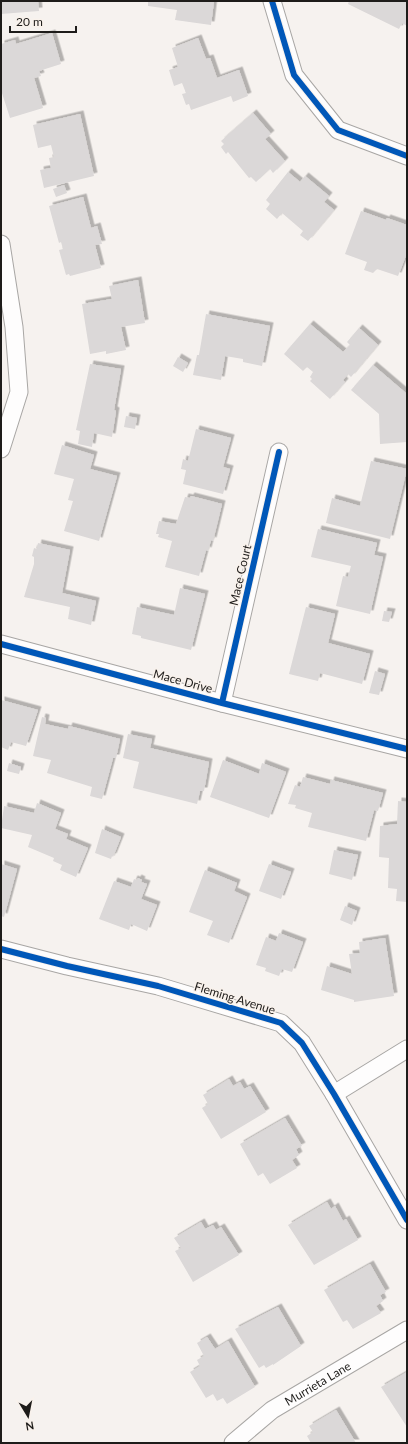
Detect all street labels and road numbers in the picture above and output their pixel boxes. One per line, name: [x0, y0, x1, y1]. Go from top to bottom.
street label: Mace Court: [226, 542, 254, 607]
street label: Mace Drive: [152, 666, 214, 696]
street label: Fleming Avenue: [193, 979, 277, 1017]
street label: Murrieta Lane: [282, 1358, 353, 1408]

